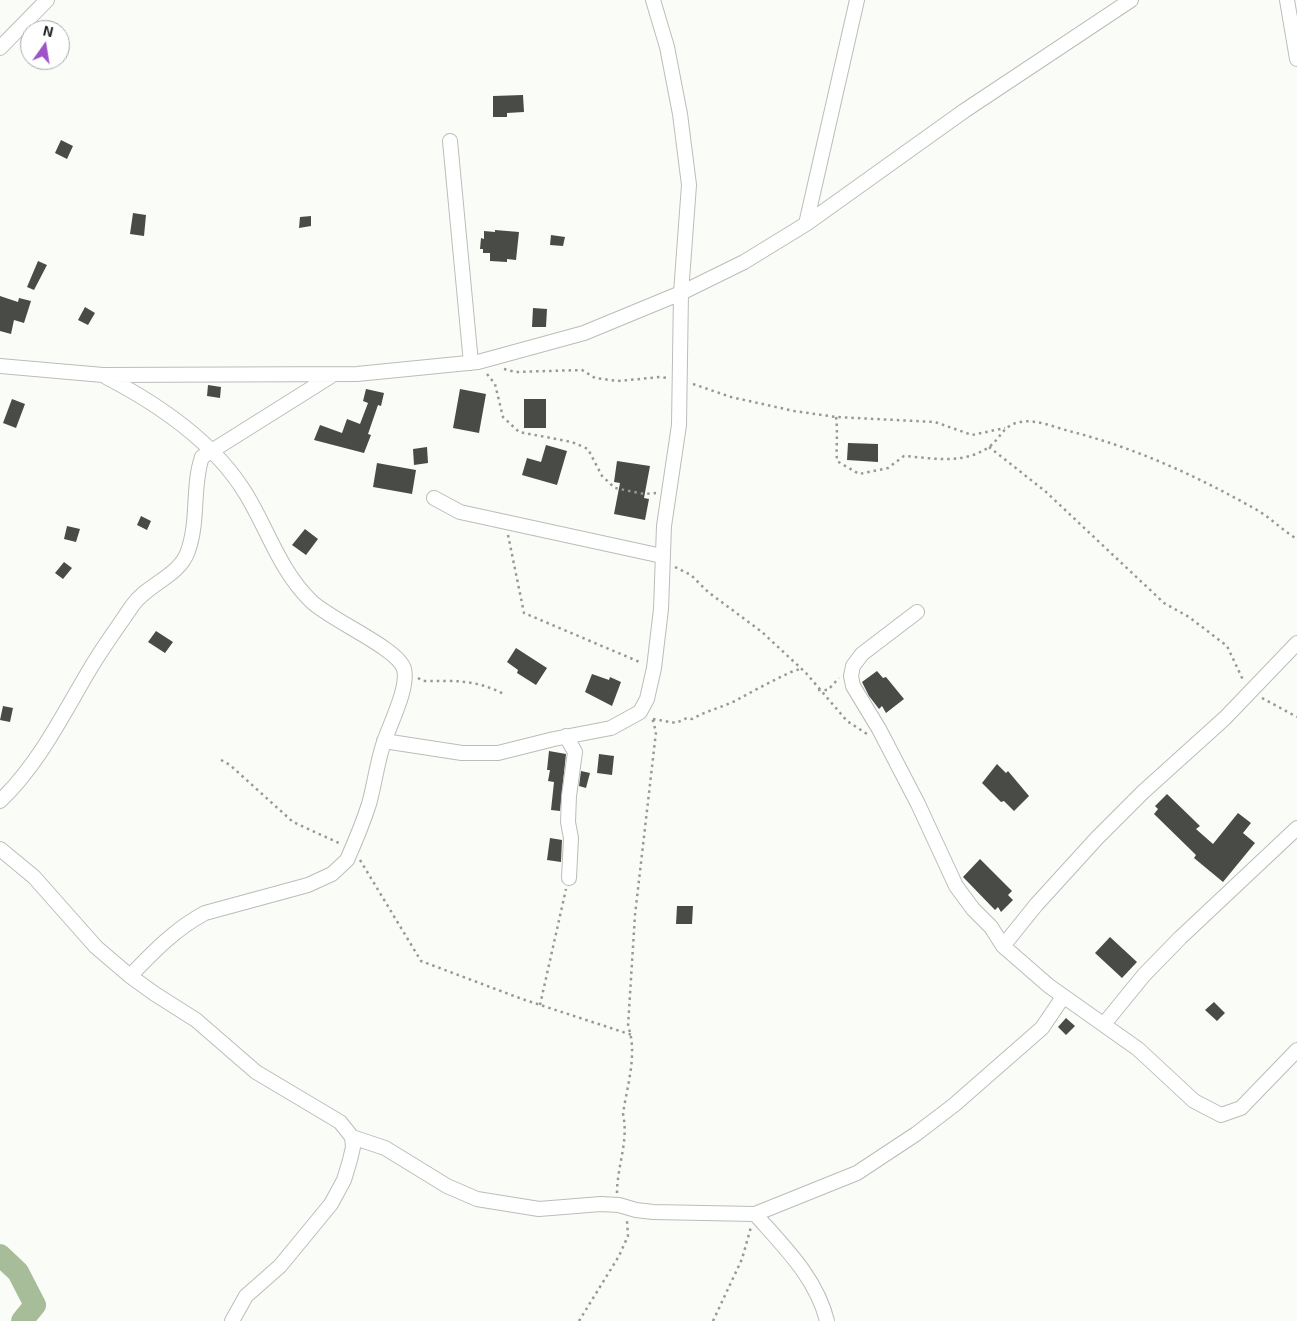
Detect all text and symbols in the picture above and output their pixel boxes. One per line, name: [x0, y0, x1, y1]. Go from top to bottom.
north arrow: [20, 20, 70, 70]
text: N: [41, 21, 55, 40]

